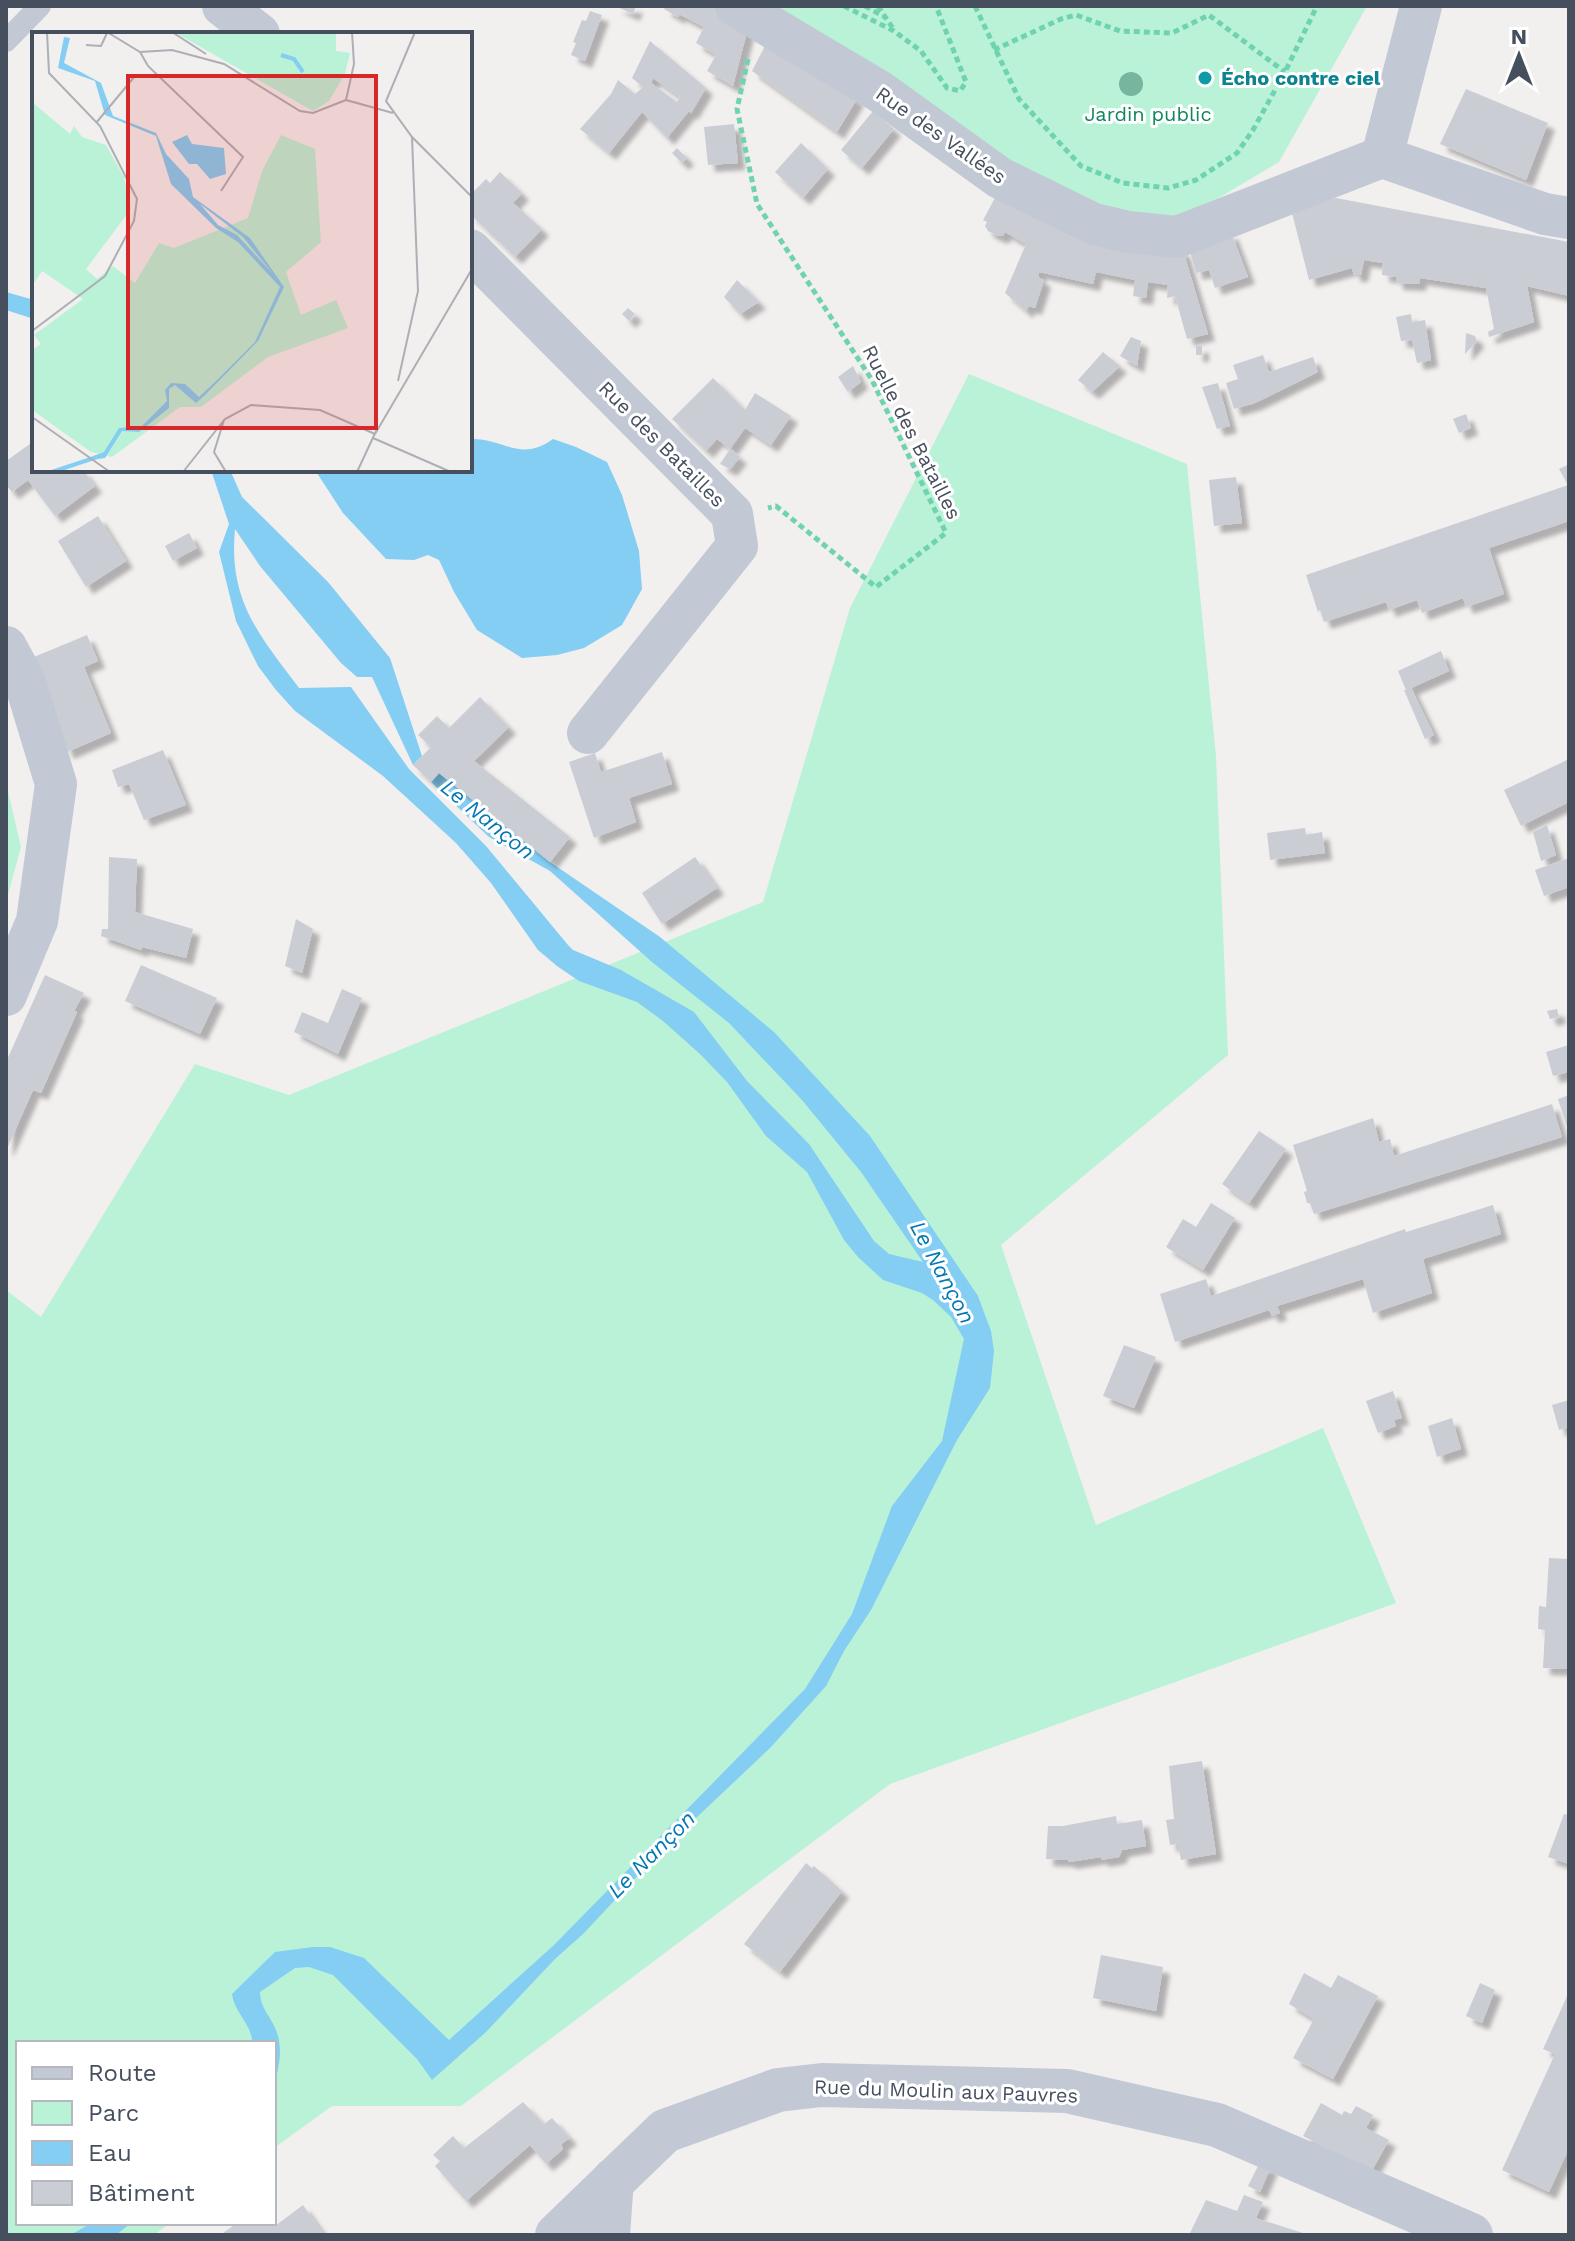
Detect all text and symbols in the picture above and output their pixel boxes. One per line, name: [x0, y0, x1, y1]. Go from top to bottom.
north arrow: [1479, 16, 1559, 96]
text: N: [1511, 24, 1527, 49]
inset map: [32, 32, 472, 472]
place label: Écho contre ciel: [1221, 66, 1381, 90]
marker: Écho contre ciel: [1196, 69, 1214, 87]
street label: Rue des Vallées: [871, 81, 1011, 189]
park label: Jardin public: [1084, 102, 1212, 126]
street label: Ruelle des Batailles: [858, 341, 966, 523]
street label: Rue des Batailles: [594, 376, 730, 512]
water label: Le Nançon: [436, 774, 539, 865]
water label: Le Nançon: [905, 1217, 980, 1328]
water label: Le Nançon: [603, 1806, 700, 1903]
legend: [16, 2041, 276, 2225]
text: Route: [88, 2059, 157, 2087]
street label: Rue du Moulin aux Pauvres: [814, 2074, 1078, 2108]
text: Parc: [88, 2099, 139, 2127]
text: Eau: [88, 2139, 132, 2167]
text: Bâtiment: [88, 2179, 195, 2207]

